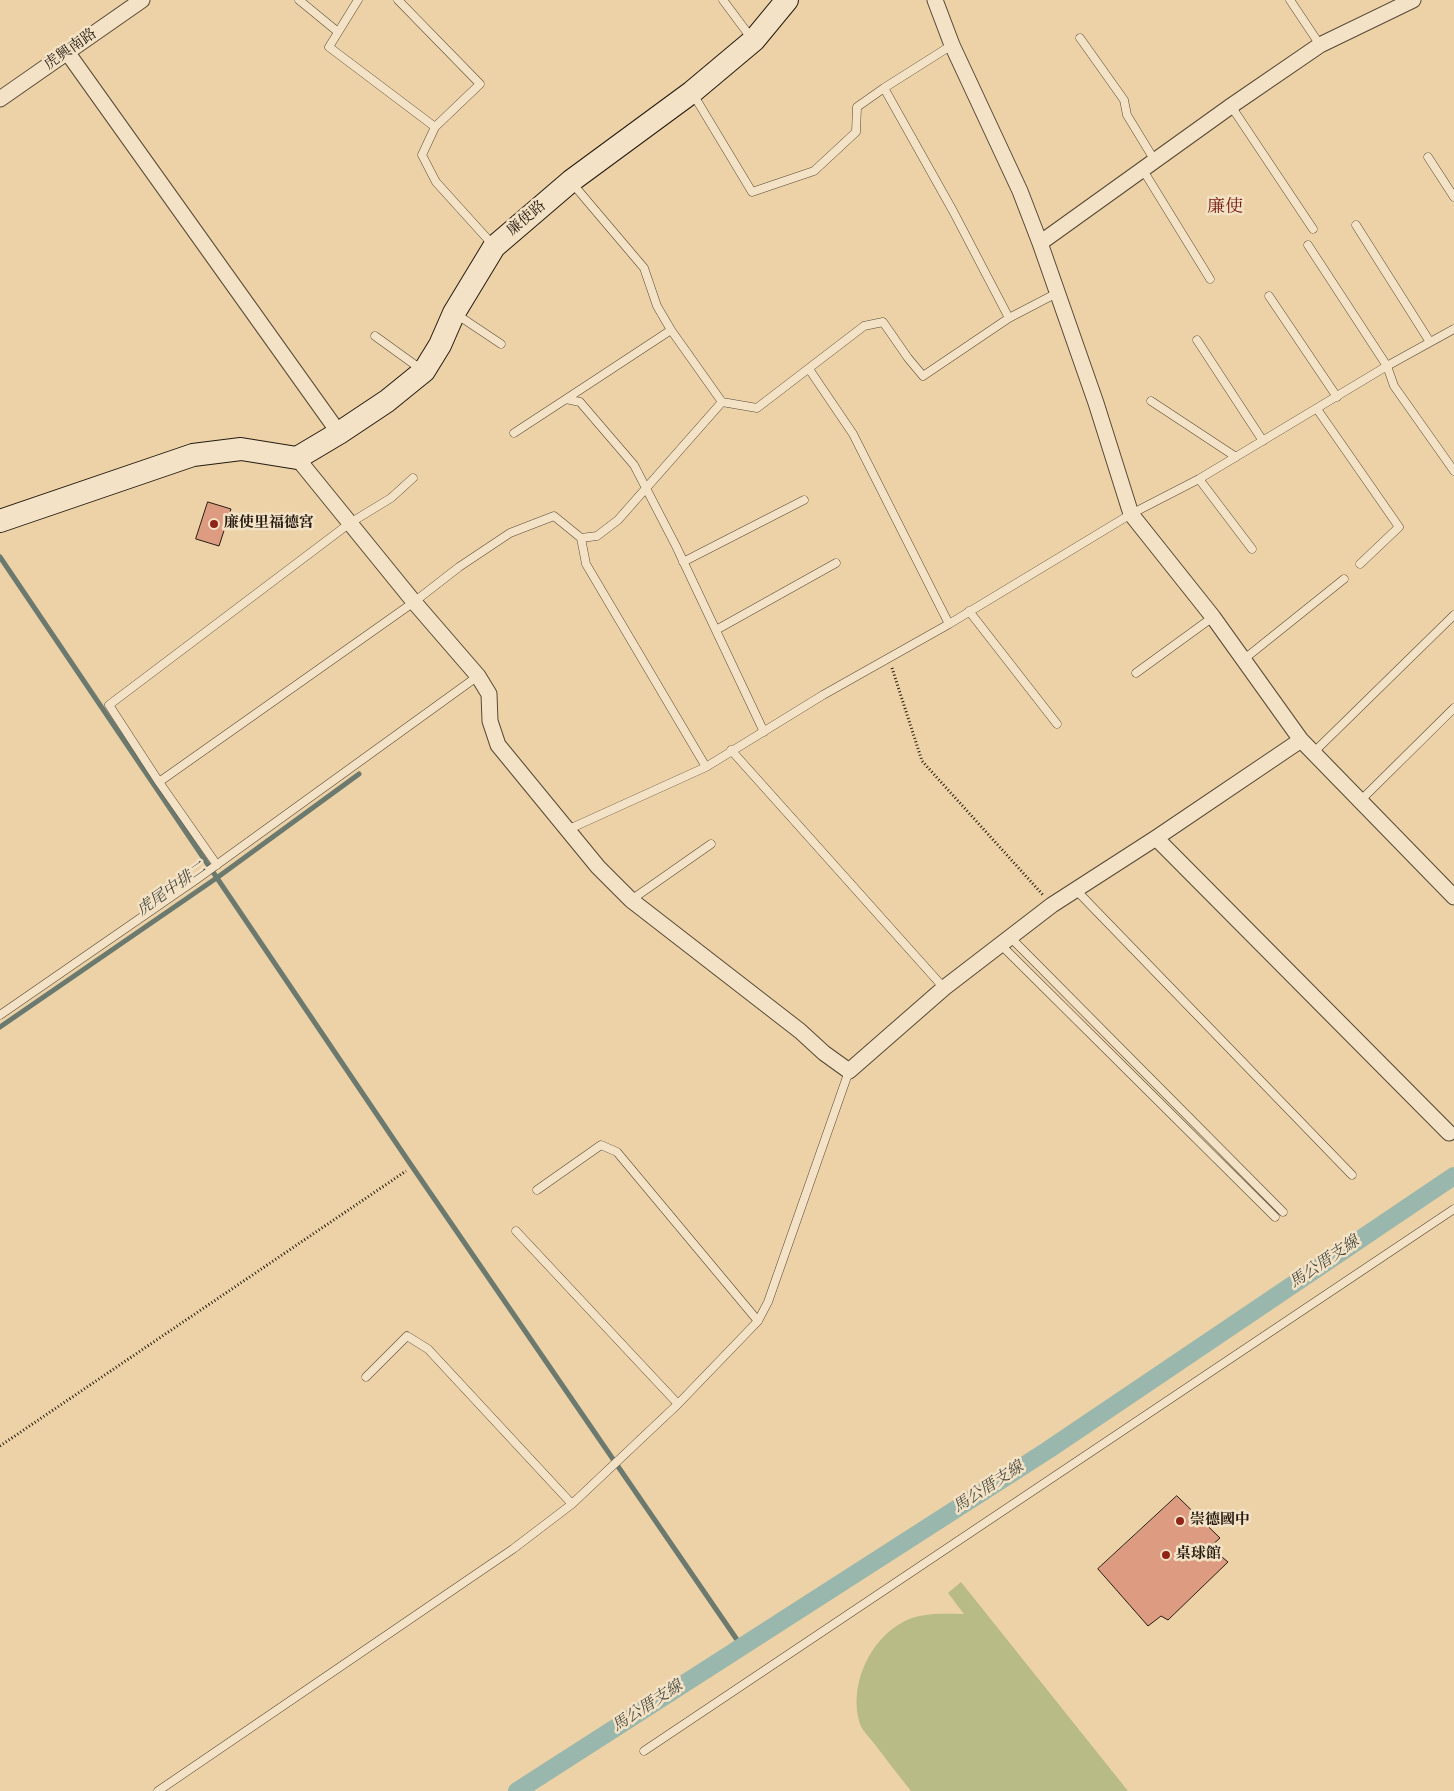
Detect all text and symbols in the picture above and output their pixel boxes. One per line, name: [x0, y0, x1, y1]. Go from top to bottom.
street label: 虎興南路: [41, 25, 101, 75]
district label: 廉使: [1207, 197, 1243, 219]
street label: 廉使路: [504, 198, 550, 240]
place label: 廉使里福德宮: [224, 515, 314, 533]
marker: 廉使里福德宮: [208, 518, 220, 530]
water label: 虎尾中排二: [134, 859, 210, 921]
water label: 馬公厝支線: [1286, 1233, 1364, 1293]
water label: 馬公厝支線: [950, 1458, 1028, 1518]
place label: 崇德國中: [1190, 1512, 1250, 1530]
marker: 崇德國中: [1174, 1515, 1186, 1527]
place label: 桌球館: [1176, 1546, 1221, 1564]
marker: 桌球館: [1160, 1549, 1172, 1561]
water label: 馬公厝支線: [609, 1677, 687, 1737]

